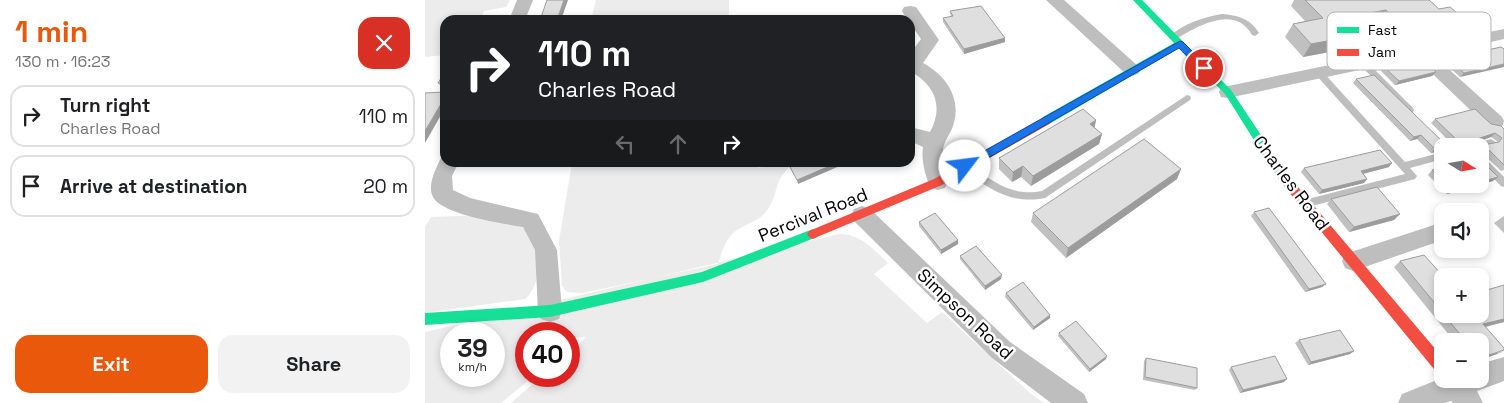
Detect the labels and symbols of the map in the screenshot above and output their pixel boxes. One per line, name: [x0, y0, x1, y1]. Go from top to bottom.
legend: [1327, 12, 1491, 70]
text: Fast: [1368, 21, 1397, 39]
text: Jam: [1368, 43, 1396, 61]
pin: [1183, 47, 1225, 89]
street label: Charles Road: [1248, 131, 1335, 235]
north arrow: [1434, 138, 1489, 192]
position arrow: [938, 139, 990, 191]
street label: Percival Road: [755, 182, 871, 247]
street label: Simpson Road: [913, 263, 1018, 364]
speed limit sign: 40: [515, 322, 580, 387]

